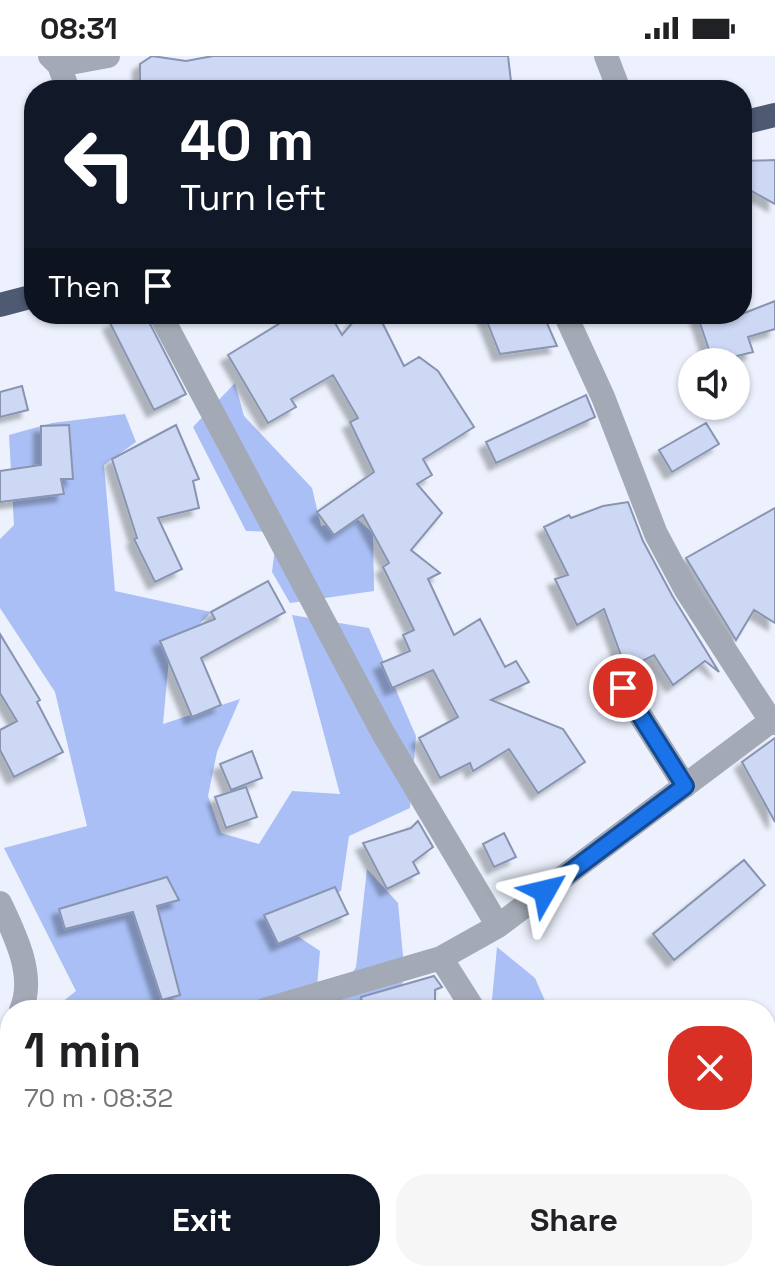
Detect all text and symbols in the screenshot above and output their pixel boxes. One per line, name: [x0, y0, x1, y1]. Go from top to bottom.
text: 08:31: [40, 9, 118, 48]
text: 40 m: [180, 105, 314, 176]
icon: left: [48, 112, 152, 216]
text: Turn left: [180, 175, 327, 221]
icon: arrive: [136, 264, 180, 308]
text: Then: [48, 267, 120, 306]
map controls: [678, 348, 750, 420]
button: sound: [678, 348, 750, 420]
pin: [589, 654, 657, 722]
icon: arrive: [601, 666, 645, 710]
position arrow: [503, 849, 587, 933]
text: 1 min: [24, 1020, 141, 1081]
button: close: [668, 1026, 752, 1110]
text: 70 m · 08:32: [24, 1081, 173, 1115]
button: Exit: [24, 1174, 380, 1266]
button: Share: [396, 1174, 752, 1266]

